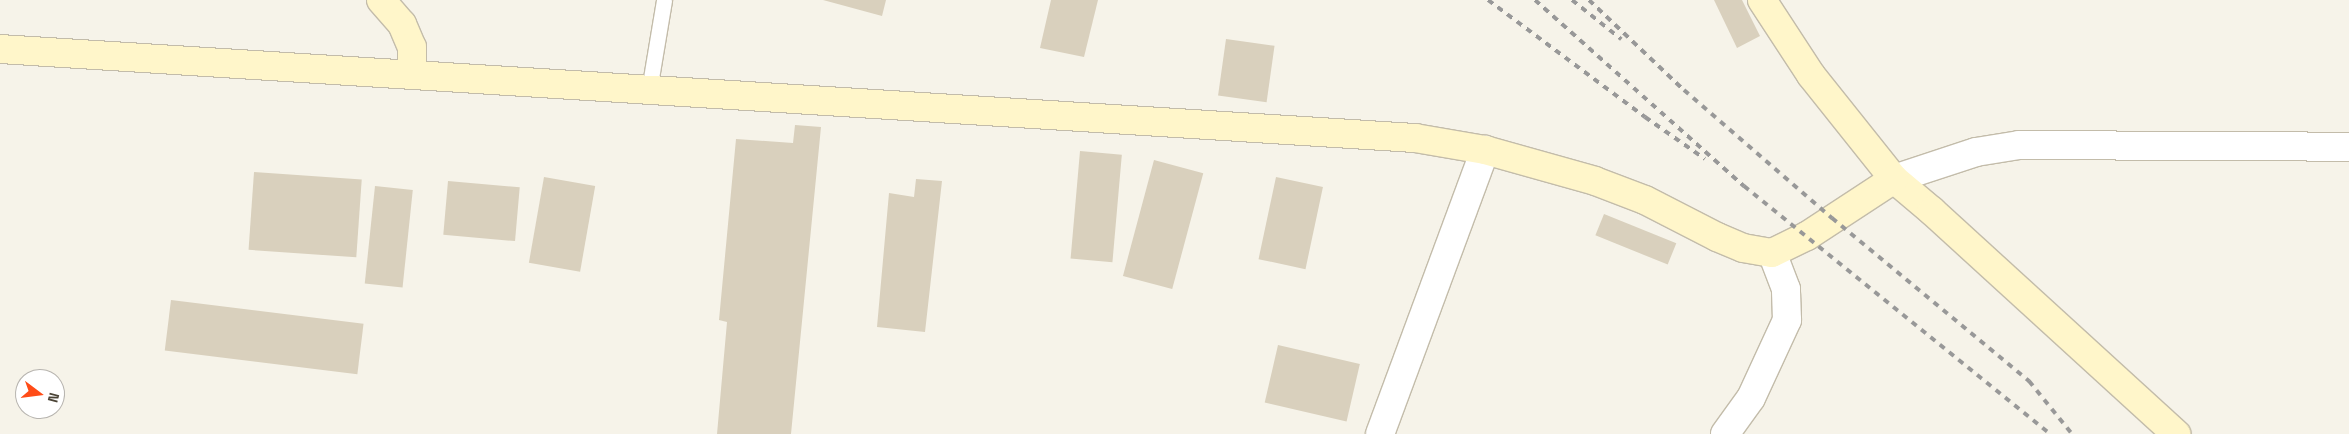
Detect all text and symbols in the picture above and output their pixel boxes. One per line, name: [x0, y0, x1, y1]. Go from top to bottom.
north arrow: [15, 369, 65, 419]
text: N: [44, 391, 63, 404]

